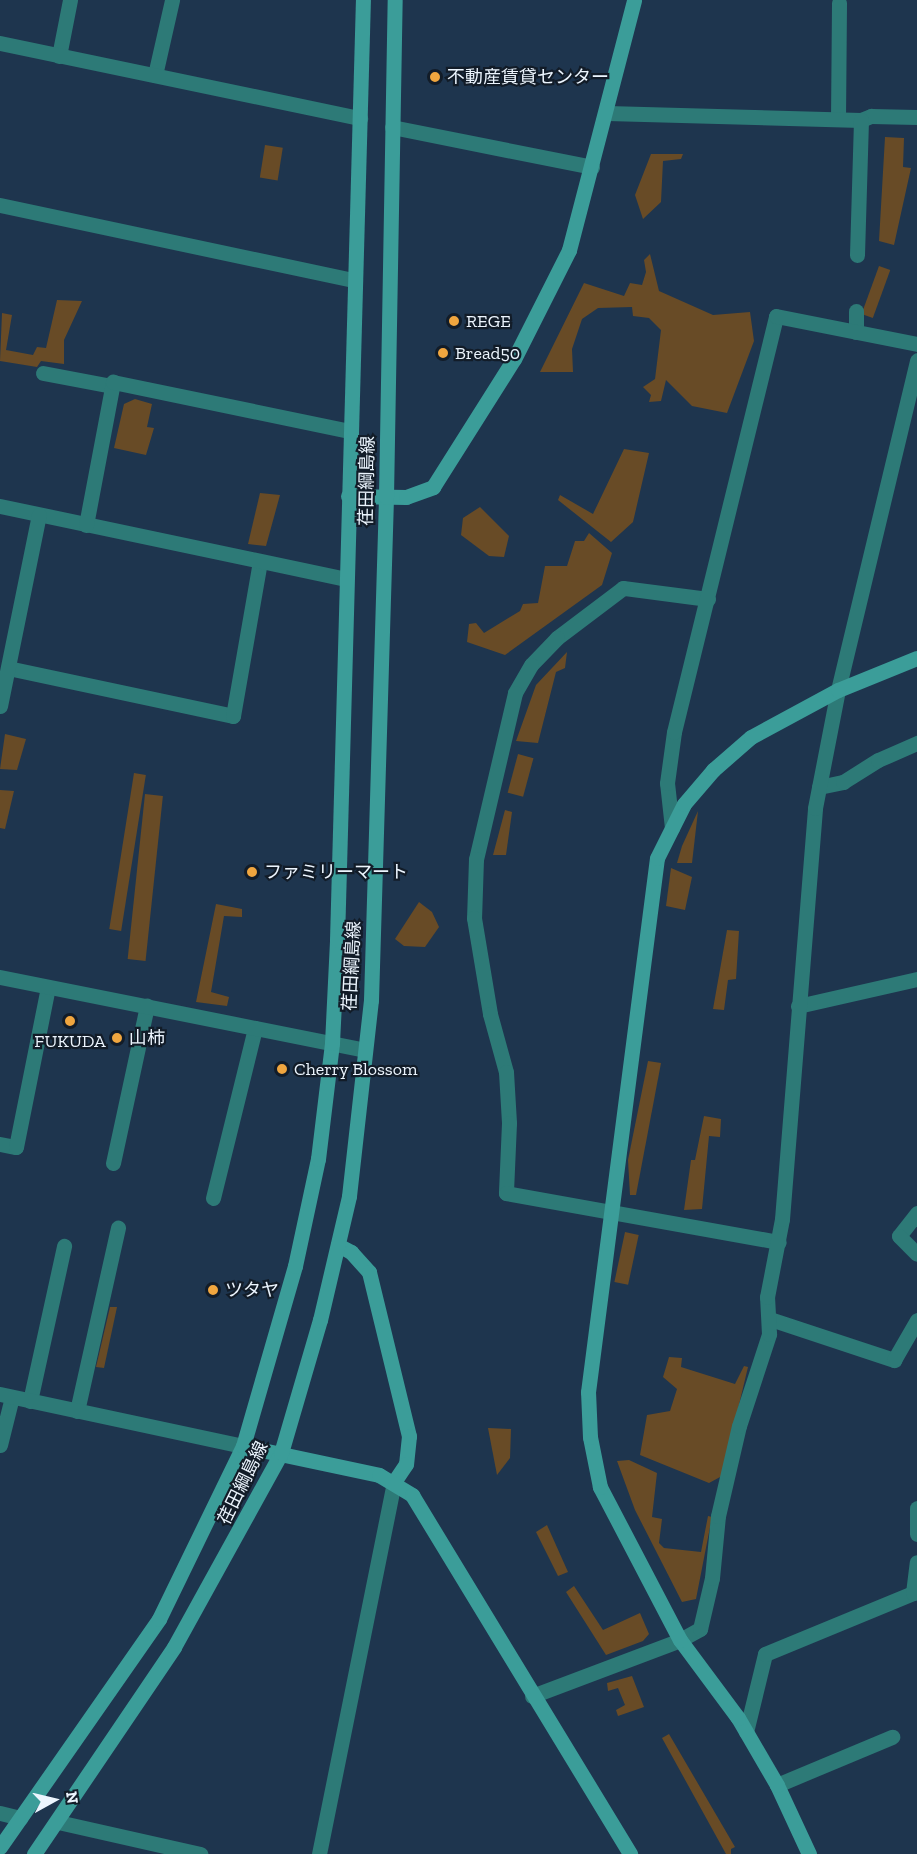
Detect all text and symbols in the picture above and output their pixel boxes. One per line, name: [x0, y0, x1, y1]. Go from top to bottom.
place label: 不動産賃貸センター: [447, 66, 609, 88]
marker: 不動産賃貸センター: [428, 70, 442, 84]
place label: REGE: [466, 310, 511, 332]
marker: REGE: [447, 314, 461, 328]
place label: Bread50: [455, 342, 520, 364]
marker: Bread50: [436, 346, 450, 360]
street label: 荏田綱島線: [355, 436, 379, 526]
place label: ファミリーマート: [264, 861, 408, 883]
marker: ファミリーマート: [245, 865, 259, 879]
street label: 荏田綱島線: [339, 920, 365, 1012]
marker: FUKUDA: [63, 1014, 77, 1028]
place label: 山柿: [129, 1027, 165, 1049]
place label: FUKUDA: [34, 1030, 106, 1052]
marker: 山柿: [110, 1031, 124, 1045]
place label: Cherry Blossom: [294, 1058, 418, 1080]
marker: Cherry Blossom: [275, 1062, 289, 1076]
place label: ツタヤ: [225, 1279, 279, 1301]
marker: ツタヤ: [206, 1283, 220, 1297]
street label: 荏田綱島線: [214, 1438, 272, 1528]
north arrow: [24, 1770, 84, 1830]
text: N: [62, 1790, 83, 1805]

